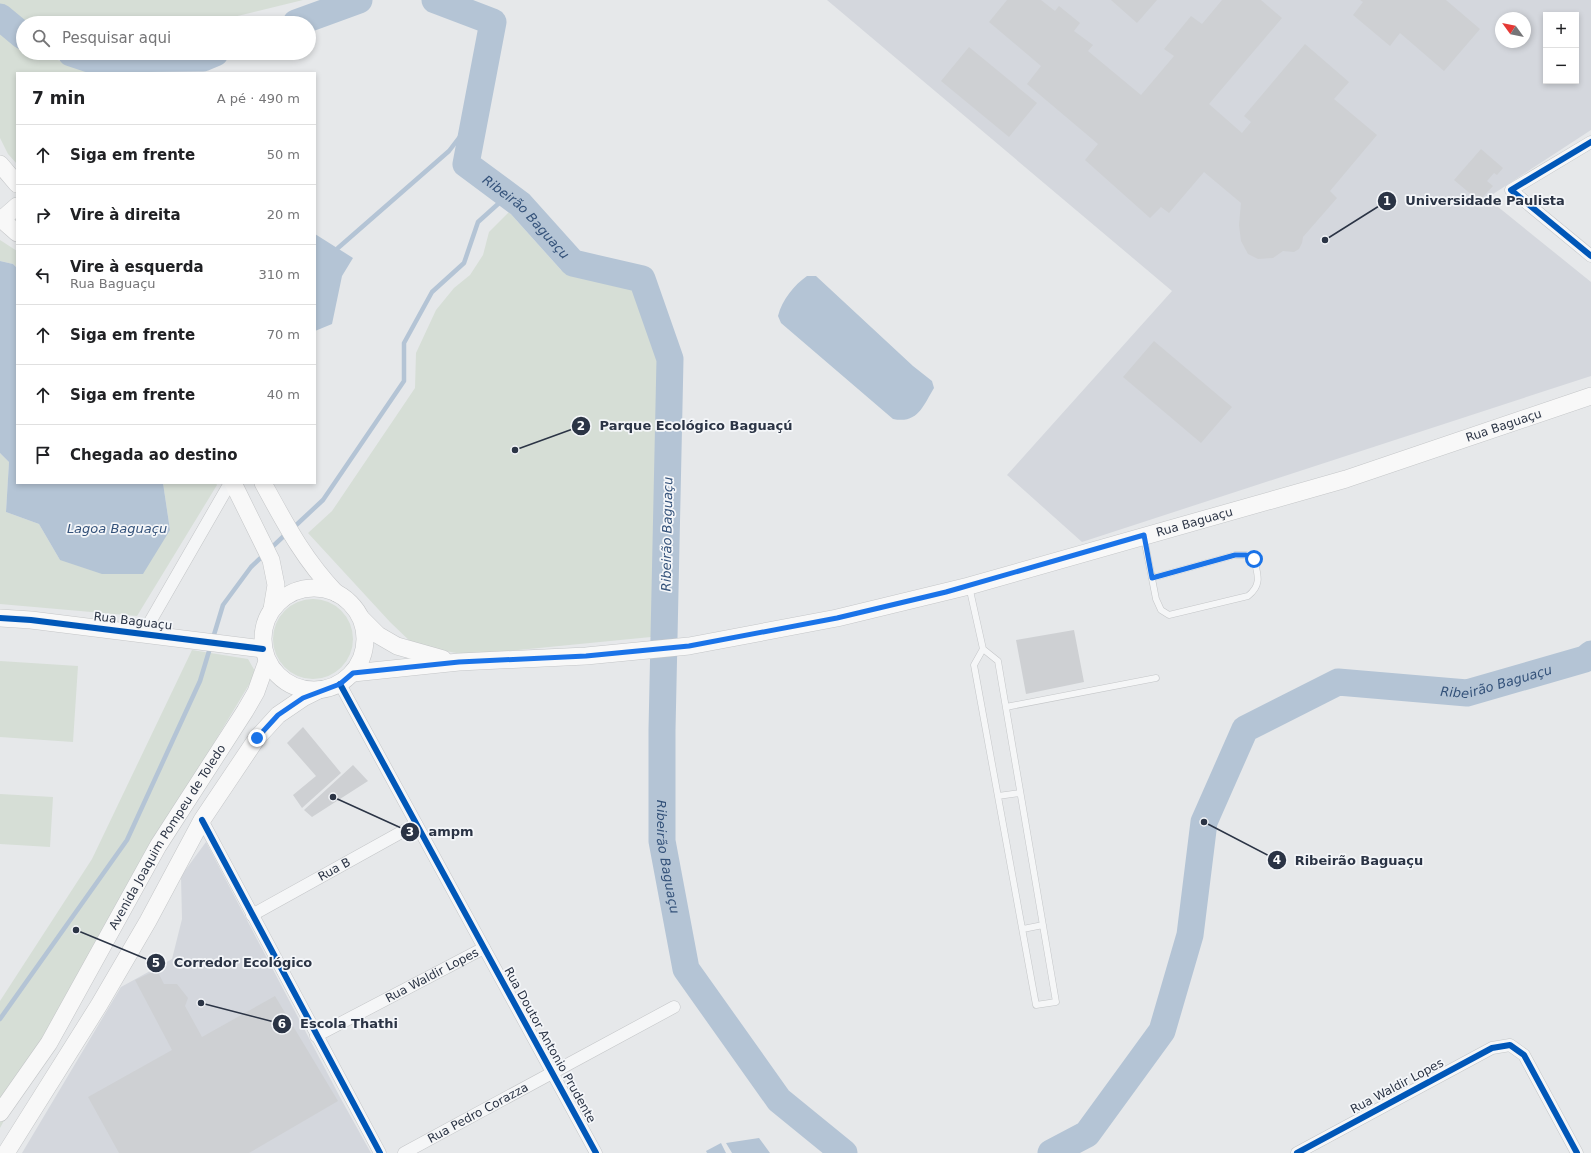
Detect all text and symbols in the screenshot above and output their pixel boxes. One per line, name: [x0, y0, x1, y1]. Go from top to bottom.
north arrow: [1495, 12, 1531, 48]
map controls: [1543, 12, 1579, 84]
button: +: [1543, 12, 1579, 48]
search box: [16, 16, 316, 60]
icon: search: [30, 27, 52, 49]
text: Pesquisar aqui: [62, 29, 171, 47]
button: −: [1543, 48, 1579, 84]
text: 7 min: [32, 88, 85, 108]
text: A pé · 490 m: [217, 91, 300, 106]
icon: ahead: [32, 144, 54, 166]
text: Siga em frente: [70, 146, 195, 164]
text: 50 m: [267, 147, 300, 162]
water label: Ribeirão Baguaçu: [480, 172, 573, 262]
callout: Universidade Paulista: [1377, 188, 1573, 213]
text: Universidade Paulista: [1405, 193, 1565, 208]
text: 1: [1383, 194, 1391, 208]
icon: right: [32, 204, 54, 226]
text: Vire à direita: [70, 206, 181, 224]
text: 20 m: [267, 207, 300, 222]
text: Vire à esquerda: [70, 258, 204, 276]
icon: left: [32, 264, 54, 286]
text: 310 m: [258, 267, 300, 282]
text: Rua Baguaçu: [70, 276, 156, 291]
icon: ahead: [32, 324, 54, 346]
text: Siga em frente: [70, 326, 195, 344]
text: 70 m: [267, 327, 300, 342]
icon: ahead: [32, 384, 54, 406]
text: Siga em frente: [70, 386, 195, 404]
text: 40 m: [267, 387, 300, 402]
street label: Rua Baguaçu: [1464, 406, 1543, 445]
callout: Parque Ecológico Baguaçú: [571, 413, 800, 438]
text: Parque Ecológico Baguaçú: [599, 418, 793, 433]
text: 2: [577, 419, 585, 433]
icon: arrive: [32, 444, 54, 466]
text: Chegada ao destino: [70, 446, 238, 464]
water label: Ribeirão Baguaçu: [659, 477, 675, 591]
street label: Rua Baguaçu: [1155, 504, 1234, 540]
water label: Lagoa Baguaçu: [67, 521, 167, 536]
route start: [1245, 550, 1263, 568]
street label: Rua Baguaçu: [93, 609, 173, 633]
water label: Ribeirão Baguaçu: [1440, 661, 1554, 701]
route end: [248, 729, 266, 747]
street label: Avenida Joaquim Pompeu de Toledo: [106, 742, 228, 932]
water label: Ribeirão Baguaçu: [654, 800, 683, 915]
callout: ampm: [400, 819, 482, 844]
text: ampm: [428, 824, 474, 839]
text: 3: [406, 825, 414, 839]
callout: Ribeirão Baguaçu: [1267, 848, 1431, 873]
text: 4: [1273, 853, 1281, 867]
text: Ribeirão Baguaçu: [1295, 853, 1423, 868]
street label: Rua B: [316, 855, 353, 884]
street label: Rua Waldir Lopes: [383, 945, 481, 1005]
callout: Corredor Ecológico: [146, 950, 320, 975]
text: Corredor Ecológico: [174, 955, 312, 970]
text: 5: [152, 956, 160, 970]
street label: Rua Doutor Antonio Prudente: [501, 965, 599, 1125]
callout: Escola Thathi: [272, 1011, 406, 1036]
text: Escola Thathi: [300, 1016, 398, 1031]
text: 6: [278, 1017, 286, 1031]
street label: Rua Waldir Lopes: [1348, 1056, 1446, 1116]
street label: Rua Pedro Corazza: [425, 1080, 531, 1146]

